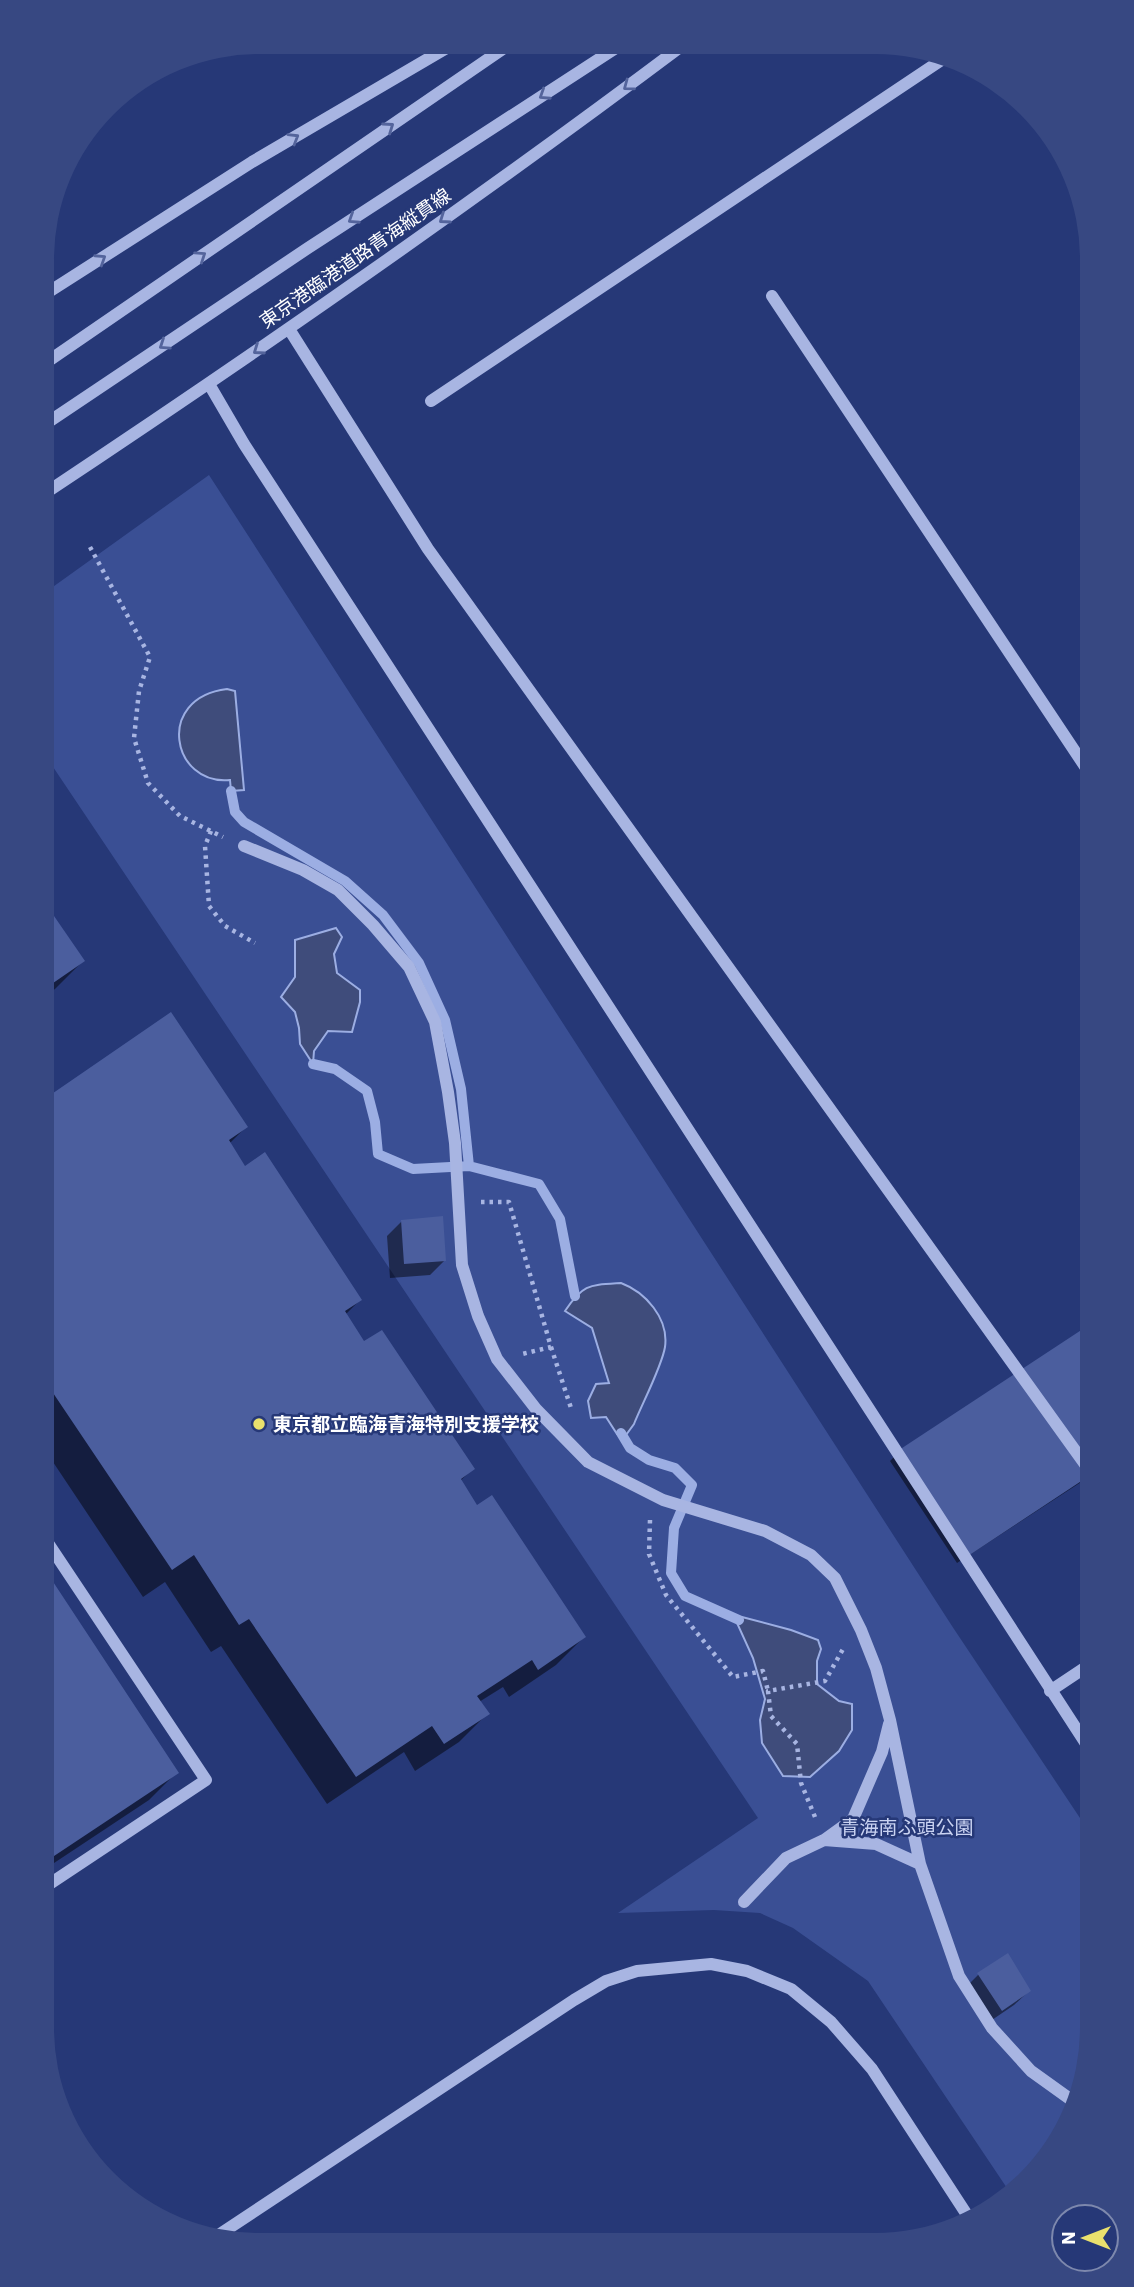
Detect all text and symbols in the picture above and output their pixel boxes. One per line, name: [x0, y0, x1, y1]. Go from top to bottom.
one-way arrow: [624, 77, 636, 90]
one-way arrow: [539, 87, 552, 99]
one-way arrow: [381, 122, 394, 135]
one-way arrow: [286, 133, 299, 146]
street label: 東京港臨港道路青海縦貫線: [255, 183, 455, 333]
one-way arrow: [348, 211, 361, 223]
one-way arrow: [439, 211, 452, 223]
one-way arrow: [193, 252, 206, 264]
one-way arrow: [94, 254, 107, 267]
one-way arrow: [159, 337, 172, 349]
one-way arrow: [253, 342, 266, 354]
place label: 東京都立臨海青海特別支援学校: [273, 1412, 539, 1436]
marker: 東京都立臨海青海特別支援学校: [251, 1416, 267, 1432]
park label: 青海南ふ頭公園: [840, 1815, 974, 1839]
north arrow: [1050, 2203, 1120, 2273]
text: N: [1056, 2231, 1080, 2245]

